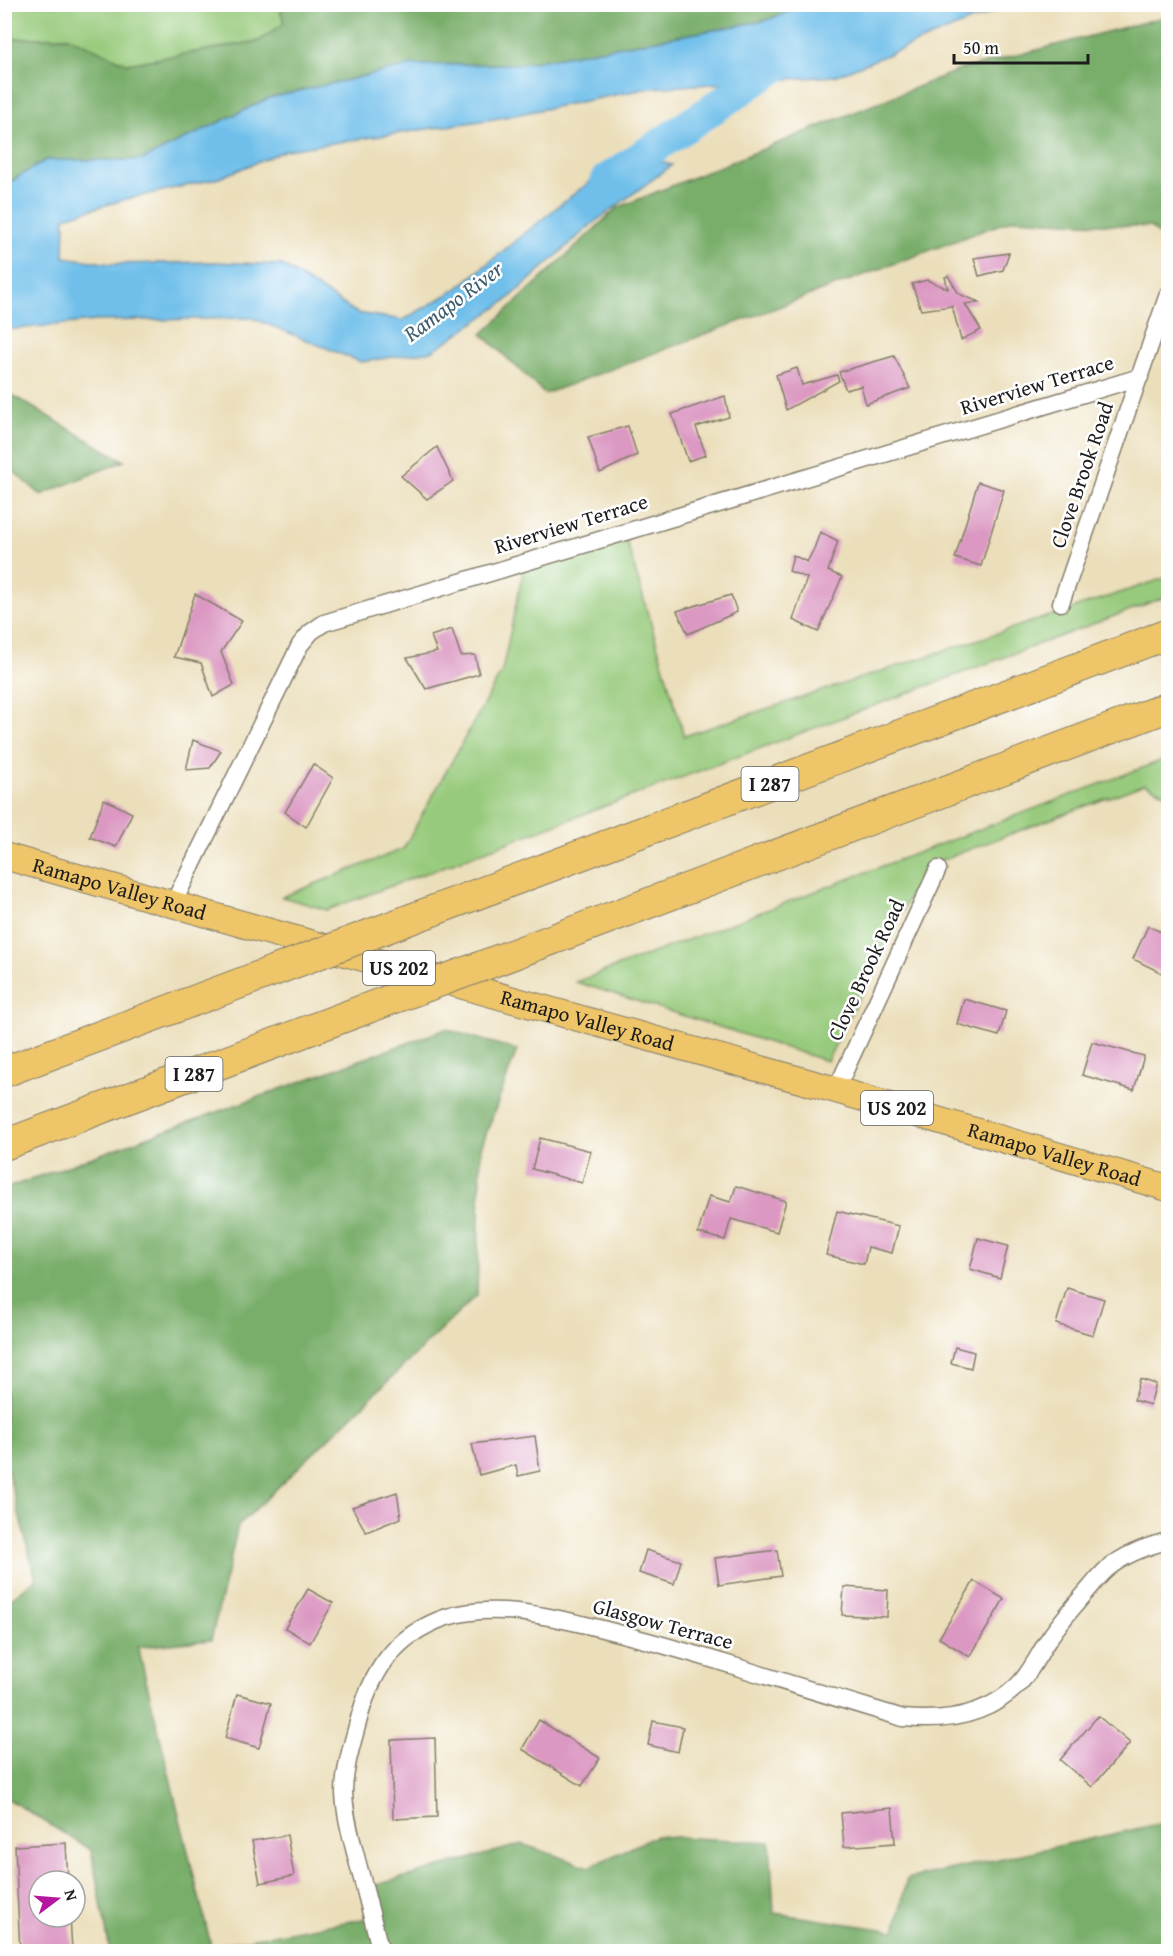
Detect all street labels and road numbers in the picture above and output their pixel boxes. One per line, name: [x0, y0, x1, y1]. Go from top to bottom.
street label: Riverview Terrace: [956, 346, 1118, 423]
street label: Clove Brook Road: [1042, 397, 1121, 552]
street label: Riverview Terrace: [490, 485, 652, 562]
road number: I 287: [742, 767, 798, 801]
street label: Ramapo Valley Road: [29, 849, 211, 928]
street label: Clove Brook Road: [819, 893, 912, 1046]
road number: US 202: [363, 951, 435, 985]
street label: Ramapo Valley Road: [497, 981, 678, 1059]
road number: I 287: [166, 1057, 222, 1091]
road number: US 202: [861, 1091, 933, 1125]
street label: Ramapo Valley Road: [964, 1114, 1146, 1194]
street label: Glasgow Terrace: [590, 1590, 737, 1657]

